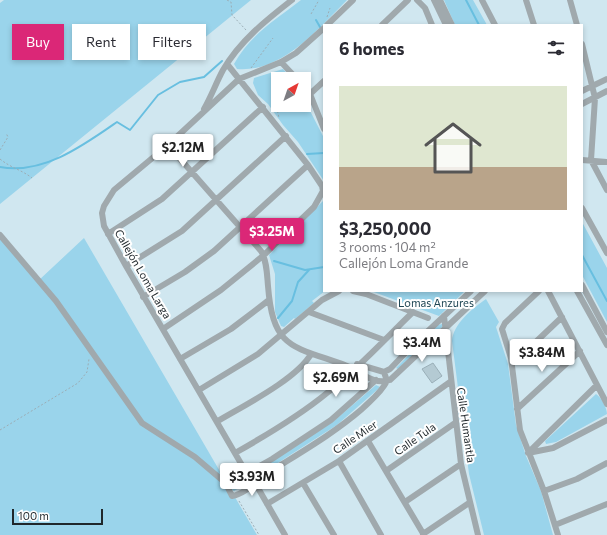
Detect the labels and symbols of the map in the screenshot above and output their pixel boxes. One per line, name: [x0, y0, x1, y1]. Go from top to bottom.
north arrow: [271, 72, 311, 112]
pin: $2.12M: [150, 134, 216, 168]
pin: $3.25M: [239, 218, 305, 252]
street label: Callejón Loma Larga: [113, 227, 174, 321]
park label: Lomas Anzures: [398, 296, 474, 309]
pin: $3.4M: [394, 329, 450, 363]
pin: $3.84M: [509, 339, 575, 373]
pin: $2.69M: [303, 364, 369, 398]
street label: Calle Humantla: [455, 386, 478, 463]
street label: Calle Mier: [330, 417, 380, 456]
street label: Calle Tula: [391, 420, 438, 458]
pin: $3.93M: [219, 463, 285, 497]
scale bar: [12, 507, 103, 526]

